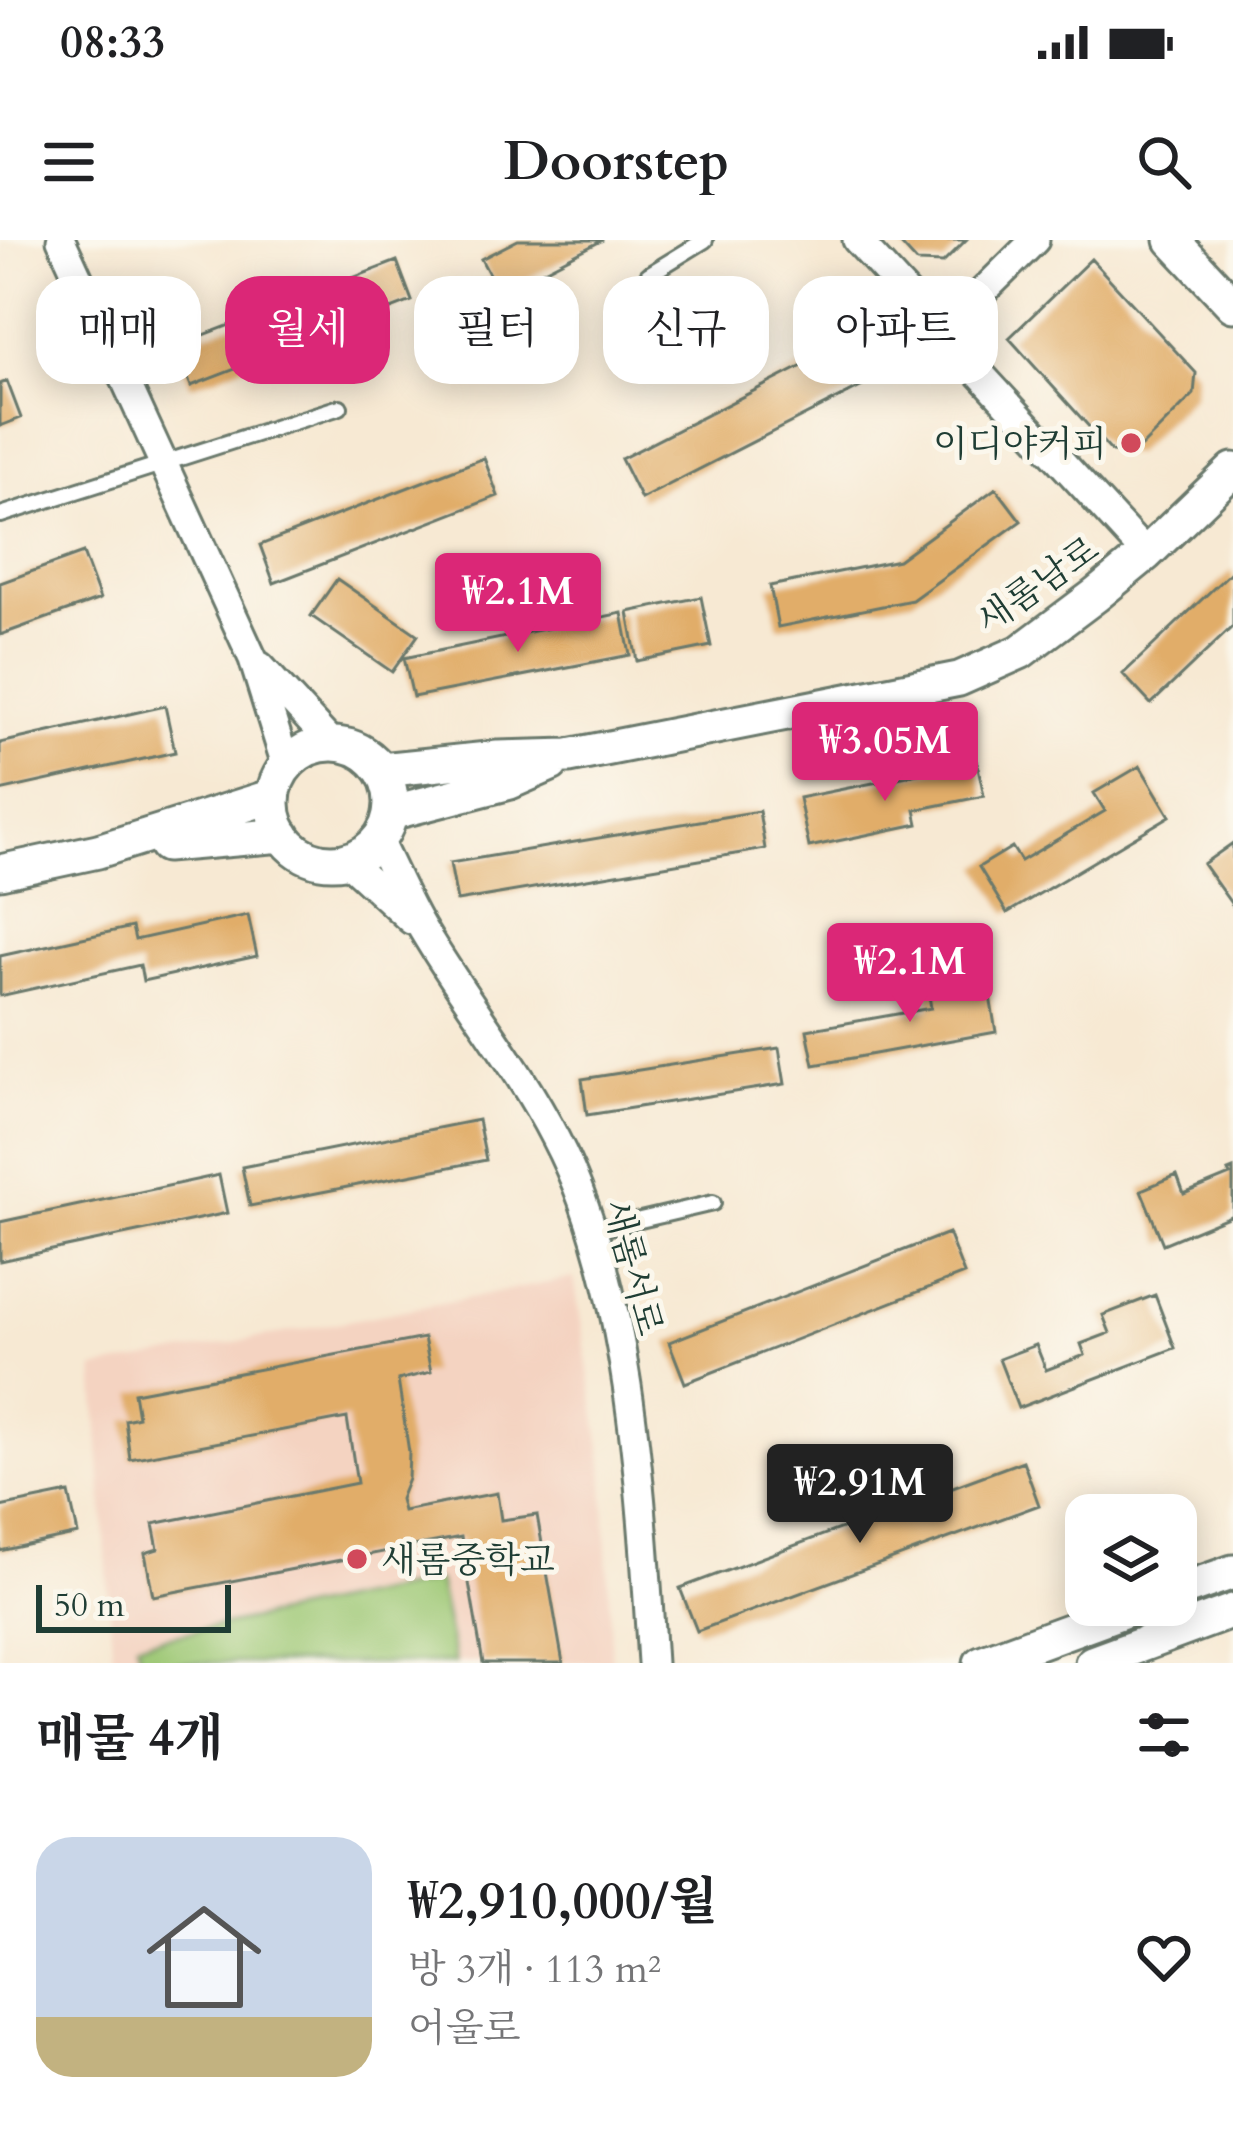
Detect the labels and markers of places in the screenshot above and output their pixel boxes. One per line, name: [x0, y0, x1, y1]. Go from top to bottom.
place label: 이디야커피: [933, 420, 1107, 469]
marker: 이디야커피: [1118, 430, 1144, 456]
pin: ₩2.1M: [434, 553, 602, 655]
pin: ₩3.05M: [787, 702, 983, 804]
pin: ₩2.1M: [826, 923, 994, 1025]
pin: ₩2.91M: [762, 1444, 958, 1546]
place label: 새롬중학교: [381, 1536, 555, 1585]
marker: 새롬중학교: [344, 1546, 370, 1572]

